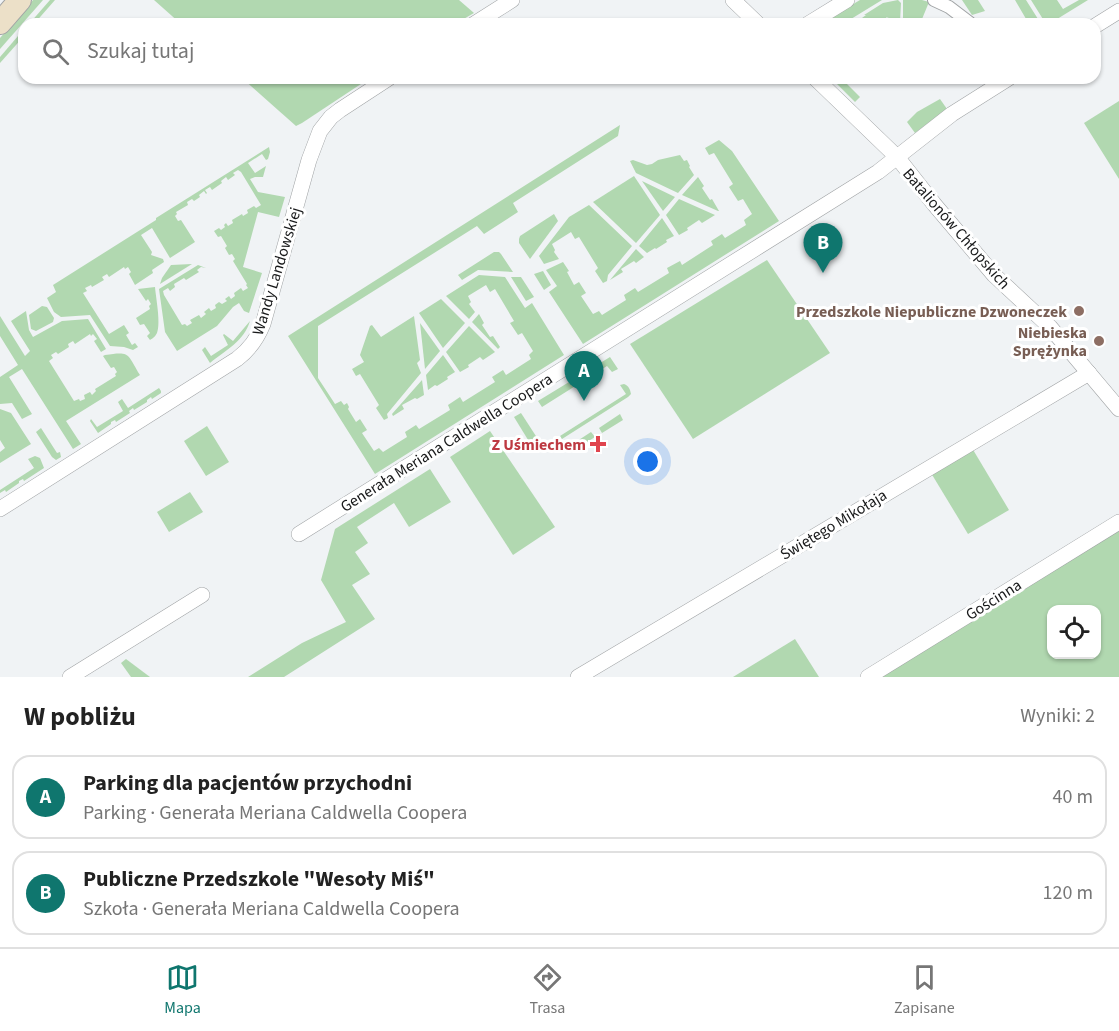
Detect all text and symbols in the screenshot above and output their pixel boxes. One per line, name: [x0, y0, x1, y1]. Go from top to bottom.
search box: [18, 18, 1101, 84]
icon: search: [39, 35, 72, 68]
text: Szukaj tutaj: [87, 35, 194, 67]
street label: Batalionów Chłopskich: [897, 163, 1015, 294]
street label: Wandy Landowskiej: [247, 205, 307, 338]
pin: B: [804, 224, 842, 273]
place label: Przedszkole Niepubliczne Dzwoneczek: [796, 301, 1067, 323]
marker: Przedszkole Niepubliczne Dzwoneczek: [1072, 304, 1086, 318]
place label: Niebieska Sprężynka: [1013, 322, 1087, 362]
marker: Niebieska Sprężynka: [1092, 334, 1106, 348]
pin: A: [564, 352, 604, 401]
street label: Generała Meriana Caldwella Coopera: [336, 368, 557, 517]
place label: Z Uśmiechem: [492, 434, 586, 456]
marker: Z Uśmiechem: [591, 437, 605, 451]
your location: [633, 447, 662, 476]
street label: Świętego Mikołaja: [776, 484, 891, 565]
street label: Gościnna: [961, 574, 1026, 626]
map controls: [1047, 605, 1101, 659]
button: locate: [1047, 605, 1101, 659]
text: W pobliżu: [24, 698, 136, 735]
text: Wyniki: 2: [1020, 702, 1095, 730]
text: Parking dla pacjentów przychodni: [83, 767, 412, 799]
text: A: [40, 783, 51, 811]
text: 40 m: [1053, 783, 1093, 811]
text: Parking · Generała Meriana Caldwella Coopera: [83, 799, 467, 827]
text: Publiczne Przedszkole "Wesoły Miś": [83, 863, 435, 895]
text: B: [39, 879, 52, 907]
text: 120 m: [1043, 879, 1093, 907]
text: Szkoła · Generała Meriana Caldwella Coopera: [83, 895, 460, 923]
tab: Mapa: [164, 961, 201, 1019]
tab: Trasa: [529, 961, 565, 1019]
tab: Zapisane: [894, 961, 955, 1019]

